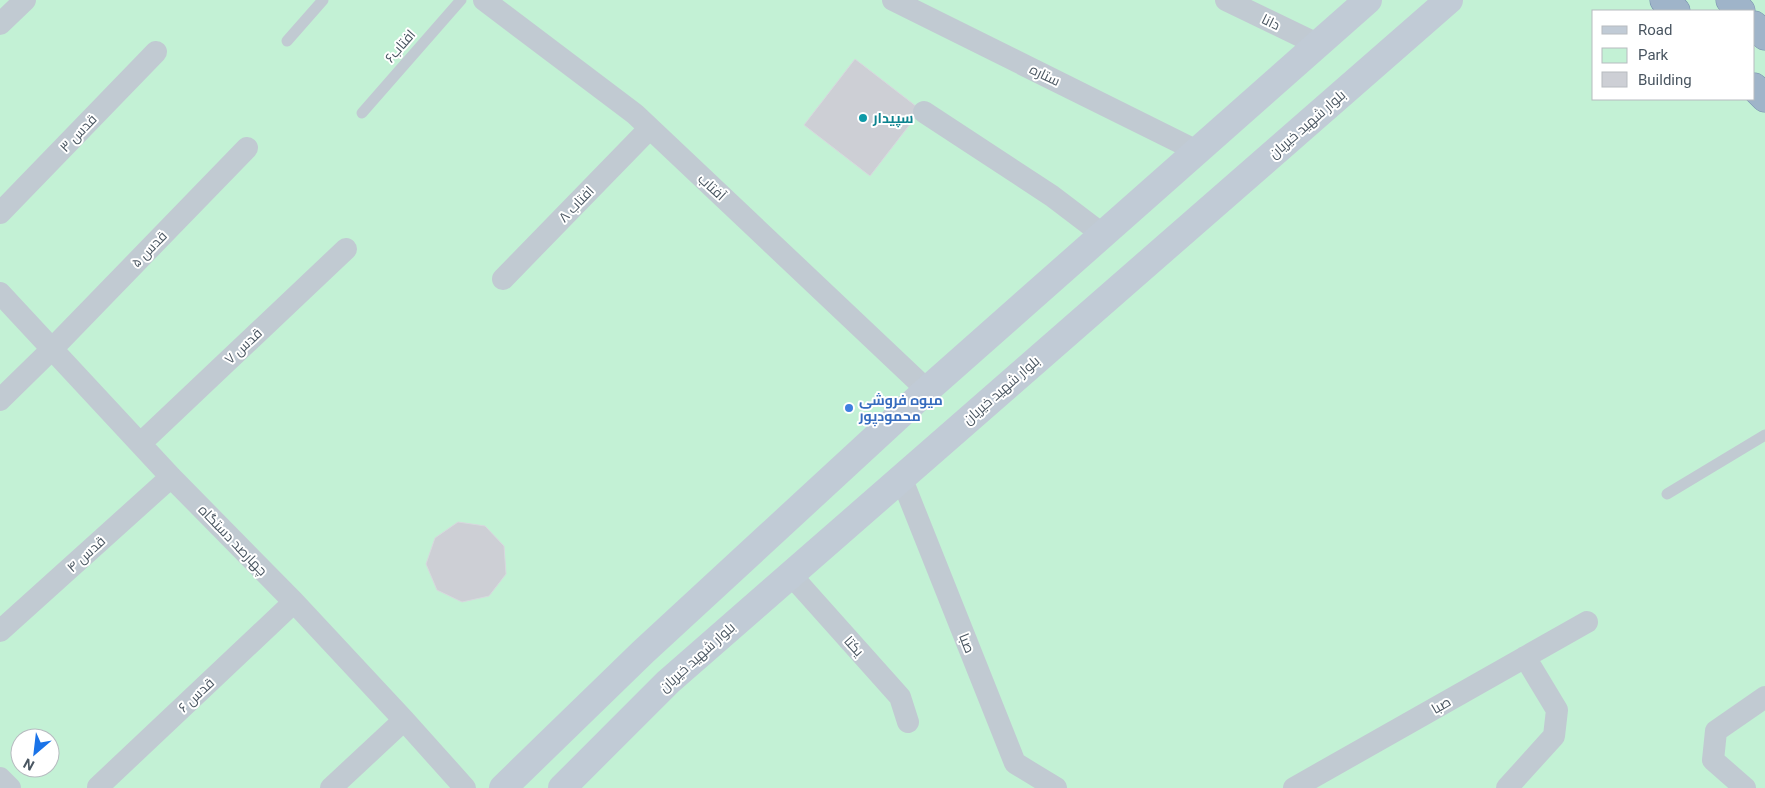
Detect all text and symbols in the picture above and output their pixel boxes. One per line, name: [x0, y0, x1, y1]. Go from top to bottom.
legend: [1592, 10, 1755, 100]
street label: دانا: [1259, 11, 1283, 33]
text: Road: [1638, 21, 1672, 39]
street label: افتاب۶: [381, 26, 419, 66]
text: Park: [1638, 46, 1669, 64]
street label: ستاره: [1027, 61, 1063, 89]
text: Building: [1638, 71, 1692, 89]
street label: بلوار شهید خیریان: [1265, 86, 1349, 162]
place label: سپیدار: [872, 110, 914, 128]
street label: قدس ۳: [56, 111, 100, 155]
marker: سپیدار: [857, 112, 869, 124]
street label: آفتاب: [695, 170, 729, 204]
street label: افتاب ۸: [555, 183, 597, 225]
street label: قدس ۵: [128, 228, 170, 270]
street label: قدس ۷: [221, 325, 265, 367]
street label: بلوار شهید خیریان: [959, 352, 1043, 428]
place label: میوه فروشی محمودپور: [858, 392, 943, 427]
marker: میوه فروشی محمودپور: [843, 402, 855, 414]
street label: چهارصد دستگاه: [194, 501, 271, 580]
street label: قدس ۴: [64, 533, 108, 575]
street label: بلوار شهید خیریان: [656, 619, 738, 695]
street label: صبا: [956, 631, 978, 655]
street label: یکتا: [841, 633, 867, 659]
street label: قدس ۶: [175, 674, 217, 716]
street label: صبا: [1428, 693, 1454, 717]
north arrow: [10, 728, 60, 778]
text: N: [21, 755, 37, 774]

